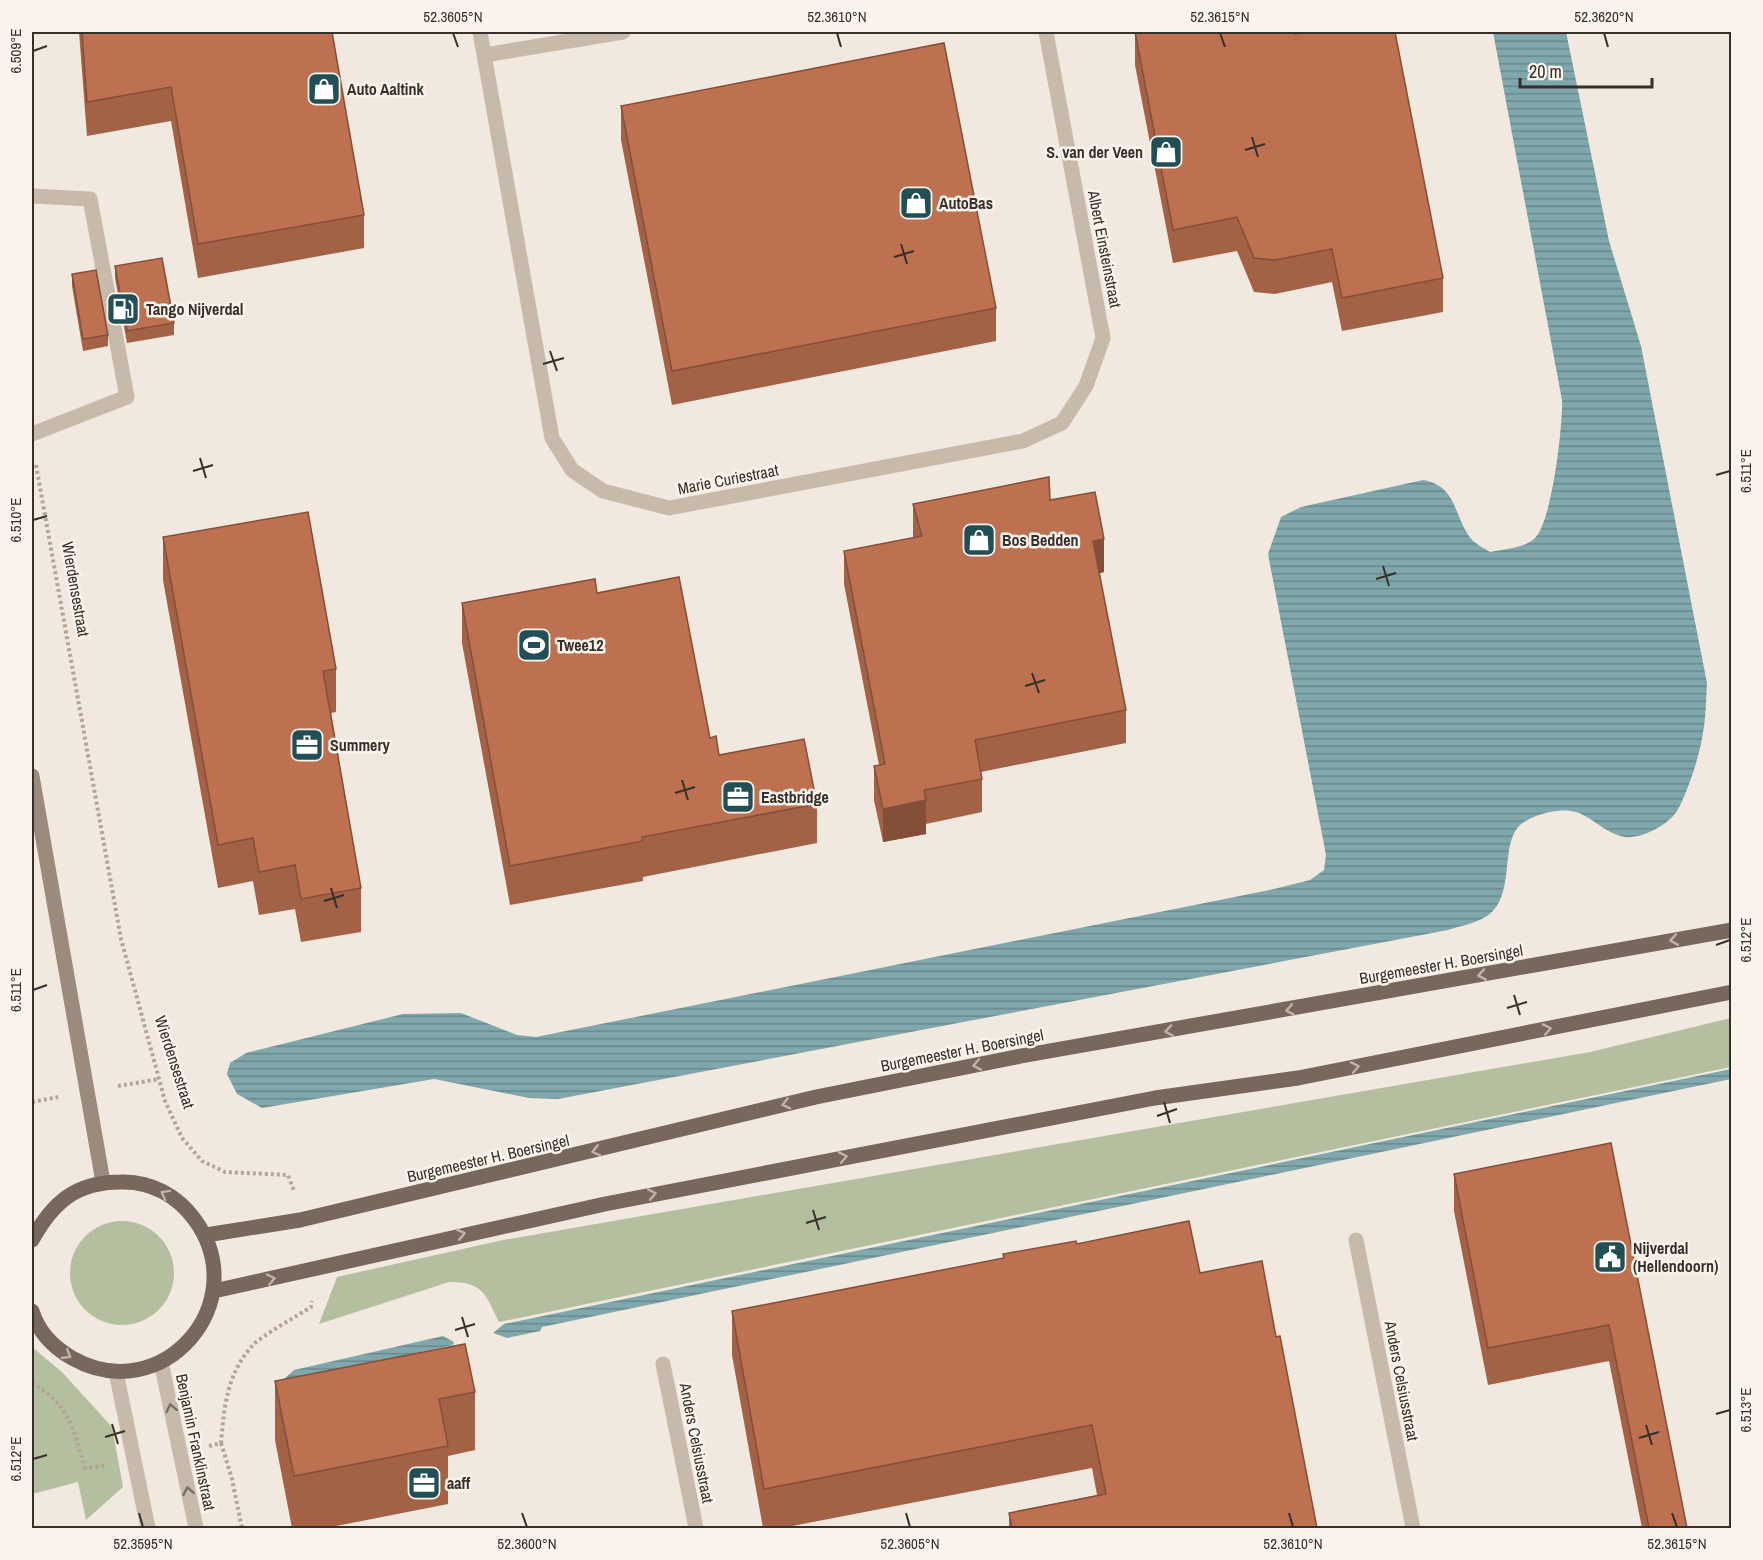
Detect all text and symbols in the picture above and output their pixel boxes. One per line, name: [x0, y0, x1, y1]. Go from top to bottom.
text: 52.3605°N: [423, 6, 483, 27]
text: 52.3610°N: [807, 6, 867, 27]
text: 52.3615°N: [1190, 6, 1250, 27]
text: 52.3620°N: [1574, 6, 1634, 27]
text: 6.509°E: [5, 29, 26, 74]
scale bar: [1520, 51, 1652, 89]
text: 20 m: [1529, 59, 1562, 84]
shop icon: Auto Aaltink: [306, 71, 342, 107]
place label: Auto Aaltink: [347, 78, 424, 100]
shop icon: S. van der Veen: [1148, 134, 1184, 170]
place label: S. van der Veen: [1046, 141, 1143, 163]
shop icon: AutoBas: [898, 185, 934, 221]
street label: Albert Einsteinstraat: [1083, 188, 1127, 310]
place label: AutoBas: [939, 192, 993, 214]
fuel station icon: Tango Nijverdal: [105, 291, 141, 327]
place label: Tango Nijverdal: [146, 298, 243, 320]
text: 6.511°E: [1735, 449, 1756, 493]
street label: Marie Curiestraat: [676, 458, 781, 500]
text: 6.510°E: [5, 498, 26, 543]
shop icon: Bos Bedden: [961, 522, 997, 558]
place label: Bos Bedden: [1002, 529, 1079, 551]
street label: Wierdensestraat: [57, 540, 95, 639]
sports icon: Twee12: [516, 627, 552, 663]
place label: Twee12: [557, 634, 603, 656]
office icon: Summery: [289, 727, 325, 763]
place label: Summery: [330, 734, 390, 756]
office icon: Eastbridge: [720, 779, 756, 815]
place label: Eastbridge: [761, 786, 829, 808]
text: 6.512°E: [1735, 918, 1756, 963]
one-way arrow: [1669, 934, 1678, 946]
street label: Burgemeester H. Boersingel: [1358, 939, 1525, 989]
text: 6.511°E: [5, 968, 26, 1012]
one-way arrow: [1477, 968, 1487, 981]
one-way arrow: [1285, 1003, 1295, 1016]
street label: Wierdensestraat: [150, 1013, 200, 1112]
street label: Burgemeester H. Boersingel: [879, 1023, 1045, 1077]
one-way arrow: [1541, 1023, 1551, 1036]
one-way arrow: [1164, 1024, 1174, 1037]
one-way arrow: [972, 1058, 982, 1071]
one-way arrow: [1350, 1061, 1360, 1074]
one-way arrow: [781, 1097, 791, 1110]
street label: Burgemeester H. Boersingel: [405, 1129, 571, 1187]
one-way arrow: [591, 1143, 601, 1156]
one-way arrow: [838, 1151, 848, 1164]
one-way arrow: [646, 1188, 656, 1201]
one-way arrow: [161, 1190, 171, 1201]
one-way arrow: [455, 1228, 465, 1241]
place label: Nijverdal (Hellendoorn): [1633, 1237, 1718, 1277]
public building icon: Nijverdal (Hellendoorn): [1592, 1239, 1628, 1275]
one-way arrow: [266, 1273, 276, 1286]
street label: Anders Celsiusstraat: [1379, 1318, 1424, 1443]
one-way arrow: [61, 1348, 71, 1359]
street label: Benjamin Franklinstraat: [171, 1372, 221, 1513]
street label: Anders Celsiusstraat: [674, 1380, 719, 1505]
text: 6.513°E: [1735, 1388, 1756, 1433]
one-way arrow: [165, 1403, 178, 1413]
text: 6.512°E: [5, 1437, 26, 1482]
office icon: aaff: [406, 1465, 442, 1501]
place label: aaff: [447, 1472, 471, 1494]
one-way arrow: [182, 1487, 195, 1497]
text: 52.3595°N: [113, 1533, 173, 1554]
text: 52.3600°N: [497, 1533, 557, 1554]
text: 52.3605°N: [880, 1533, 940, 1554]
text: 52.3610°N: [1263, 1533, 1323, 1554]
text: 52.3615°N: [1647, 1533, 1707, 1554]

